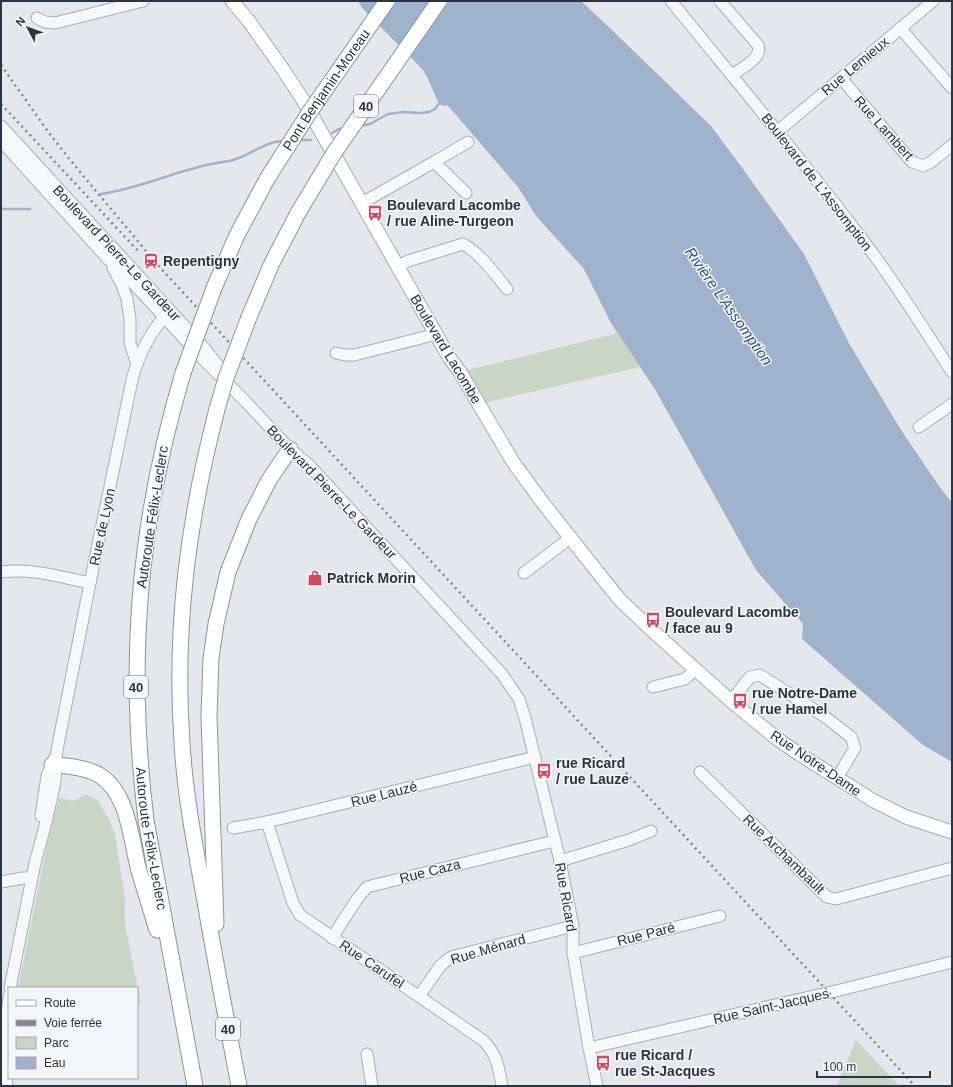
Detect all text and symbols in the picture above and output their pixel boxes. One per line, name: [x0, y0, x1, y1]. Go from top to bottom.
north arrow: [8, 8, 48, 48]
text: N: [13, 14, 28, 28]
street label: Pont Benjamin-Moreau: [279, 26, 373, 154]
street label: Rue Lemieux: [818, 33, 892, 99]
street label: Rue Lambert: [851, 93, 917, 164]
road number: 40: [354, 95, 378, 117]
street label: Boulevard de L'Assomption: [758, 110, 876, 254]
street label: Boulevard Pierre-Le Gardeur: [50, 182, 184, 324]
place label: Boulevard Lacombe / rue Aline-Turgeon: [387, 197, 521, 229]
bus stop icon: Boulevard Lacombe / rue Aline-Turgeon: [366, 204, 384, 222]
water label: Rivière L'Assomption: [682, 244, 776, 368]
station icon: Repentigny: [142, 252, 160, 270]
place label: Repentigny: [163, 253, 239, 269]
street label: Boulevard Lacombe: [407, 292, 485, 407]
street label: Boulevard Pierre-Le Gardeur: [264, 422, 400, 562]
street label: Autoroute Félix-Leclerc: [133, 445, 171, 589]
street label: Rue de Lyon: [86, 487, 118, 567]
shop icon: Patrick Morin: [306, 569, 324, 587]
place label: Patrick Morin: [327, 570, 416, 586]
place label: Boulevard Lacombe / face au 9: [665, 604, 799, 636]
bus stop icon: Boulevard Lacombe / face au 9: [644, 611, 662, 629]
road number: 40: [124, 676, 148, 698]
place label: rue Notre-Dame / rue Hamel: [752, 685, 857, 717]
bus stop icon: rue Notre-Dame / rue Hamel: [731, 692, 749, 710]
street label: Rue Notre-Dame: [768, 727, 865, 799]
place label: rue Ricard / rue Lauze: [556, 755, 629, 787]
bus stop icon: rue Ricard / rue Lauze: [535, 762, 553, 780]
street label: Autoroute Félix-Leclerc: [133, 767, 170, 911]
street label: Rue Lauzé: [349, 778, 419, 810]
street label: Rue Archambault: [740, 811, 828, 897]
street label: Rue Caza: [398, 856, 462, 886]
street label: Rue Ricard: [552, 861, 580, 933]
street label: Rue Paré: [615, 919, 677, 949]
street label: Rue Ménard: [449, 931, 527, 967]
street label: Rue Carufel: [337, 936, 407, 992]
street label: Rue Saint-Jacques: [712, 985, 830, 1027]
legend: [8, 987, 138, 1079]
text: Route: [44, 996, 76, 1010]
text: Voie ferrée: [44, 1016, 102, 1030]
road number: 40: [216, 1018, 240, 1040]
text: Parc: [44, 1036, 69, 1050]
place label: rue Ricard / rue St-Jacques: [615, 1047, 716, 1079]
scale bar: [817, 1053, 930, 1079]
bus stop icon: rue Ricard / rue St-Jacques: [594, 1054, 612, 1072]
text: Eau: [44, 1056, 65, 1070]
text: 100 m: [823, 1060, 856, 1074]

